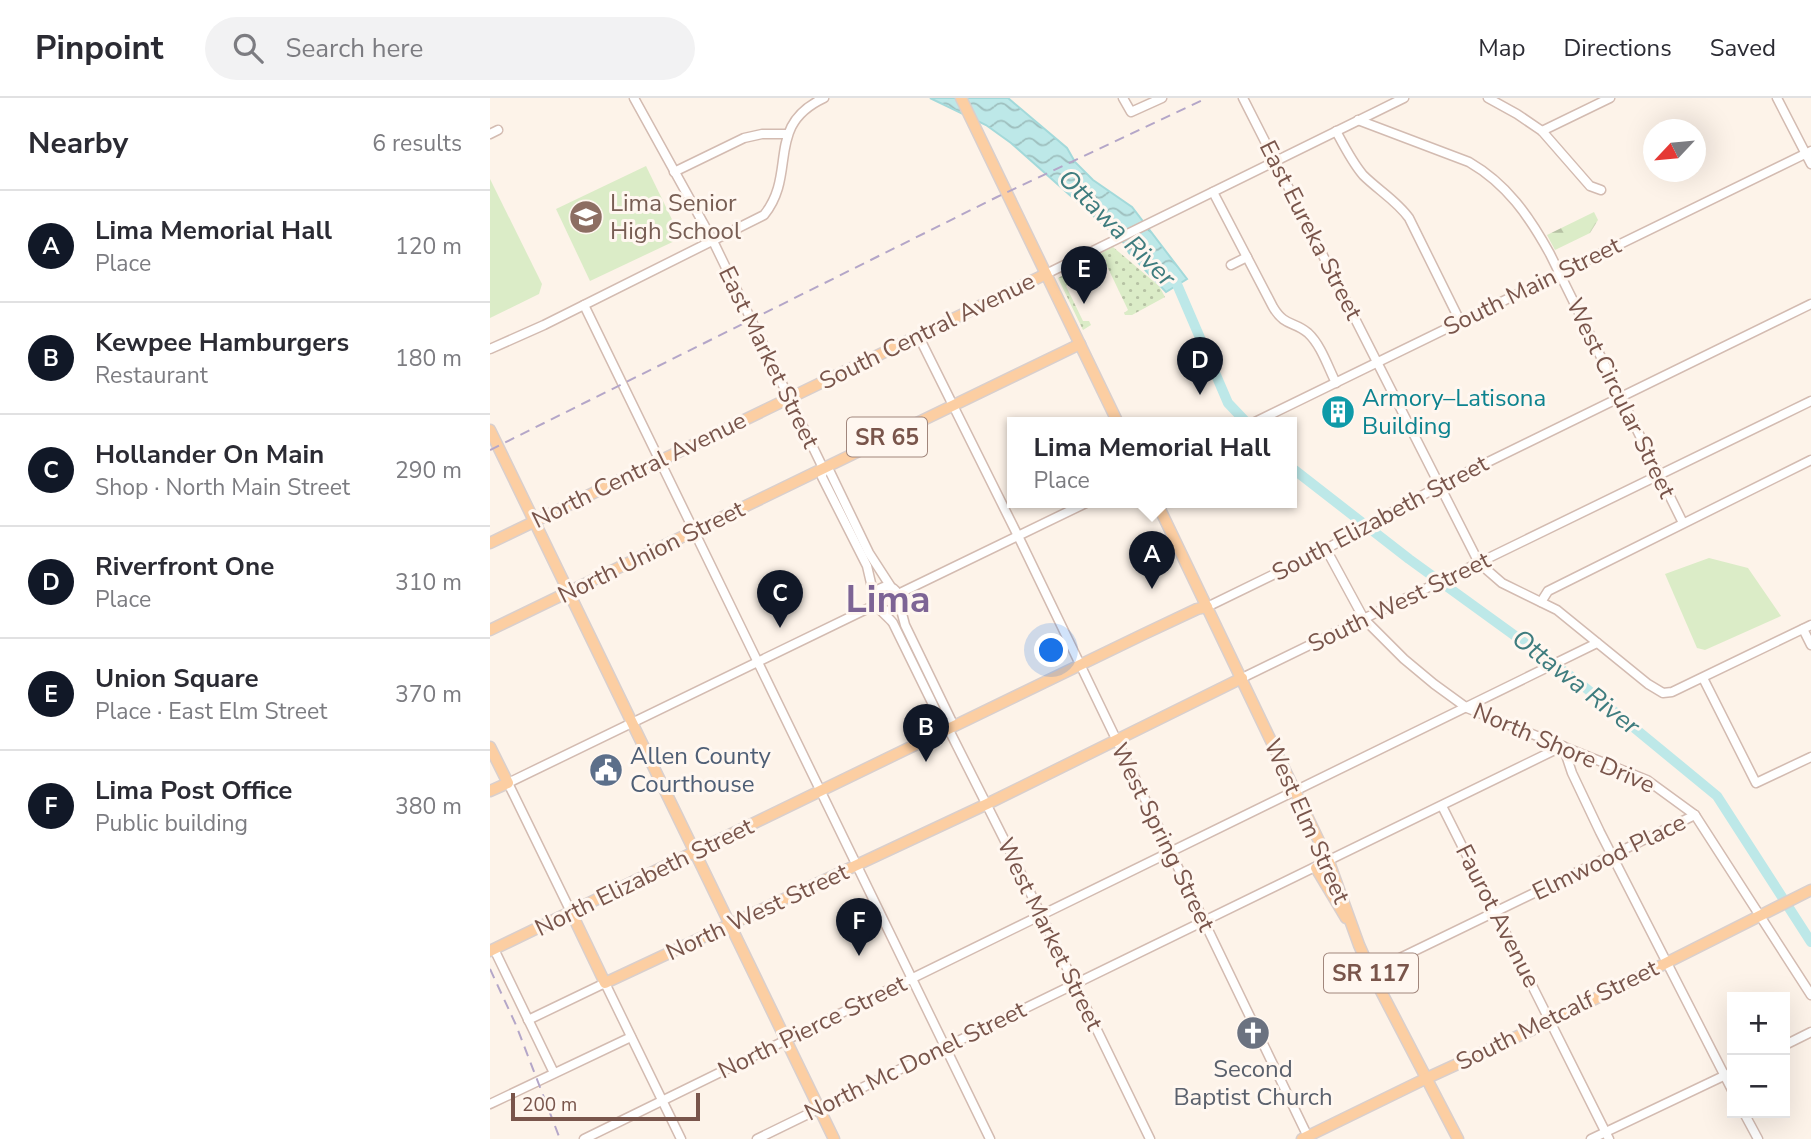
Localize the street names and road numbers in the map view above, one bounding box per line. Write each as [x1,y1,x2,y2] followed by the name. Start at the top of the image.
[1252,135,1370,326] street label: East Eureka Street
[1438,229,1627,343] street label: South Main Street
[711,261,827,454] street label: East Market Street
[814,265,1040,397] street label: South Central Avenue
[1559,293,1684,504] street label: West Circular Street
[526,404,752,536] street label: North Central Avenue
[847,418,927,456] road number: SR 65
[1266,447,1494,589] street label: South Elizabeth Street
[552,493,750,611] street label: North Union Street
[1303,544,1496,660] street label: South West Street
[1468,695,1660,801] street label: North Shore Drive
[1256,734,1358,909] street label: West Elm Street
[1103,737,1223,937] street label: West Spring Street
[1527,806,1691,908] street label: Elmwood Place
[529,810,759,944] street label: North Elizabeth Street
[990,833,1111,1036] street label: West Market Street
[1448,839,1548,993] street label: Faurot Avenue
[661,855,854,968] street label: North West Street
[1450,952,1664,1078] street label: South Metcalf Street
[1324,954,1418,992] road number: SR 117
[713,967,912,1086] street label: North Pierce Street
[799,993,1032,1129] street label: North Mc Donel Street

